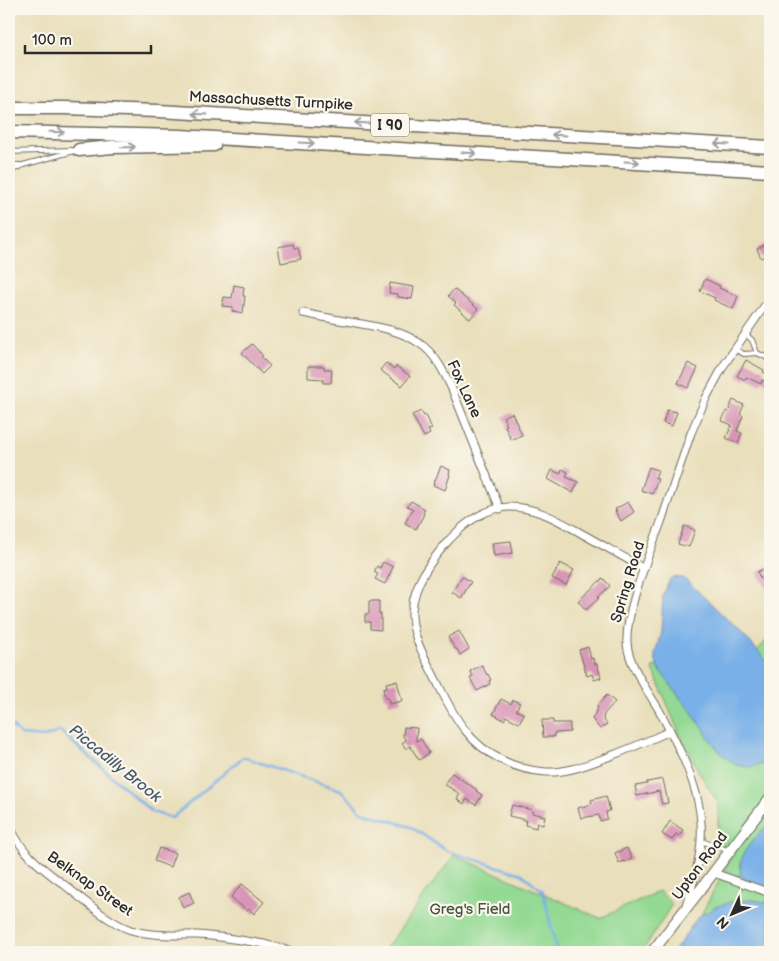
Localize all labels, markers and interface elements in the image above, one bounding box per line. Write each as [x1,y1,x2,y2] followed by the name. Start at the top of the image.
[25,22,151,54] scale bar
[32,31,72,50] text: 100 m
[189,87,354,115] street label: Massachusetts Turnpike
[192,109,208,118] one-way arrow
[371,114,409,136] road number: I 90
[354,119,370,128] one-way arrow
[49,127,65,137] one-way arrow
[552,130,568,139] one-way arrow
[299,139,315,148] one-way arrow
[714,140,730,149] one-way arrow
[120,142,136,152] one-way arrow
[461,148,477,157] one-way arrow
[623,158,639,167] one-way arrow
[442,357,486,421] street label: Fox Lane
[607,539,649,625] street label: Spring Road
[65,721,166,808] water label: Piccadilly Brook
[668,828,732,904] street label: Upton Road
[43,847,137,921] street label: Belknap Street
[706,888,756,938] north arrow
[430,900,510,919] park label: Greg's Field
[713,913,733,932] text: N

